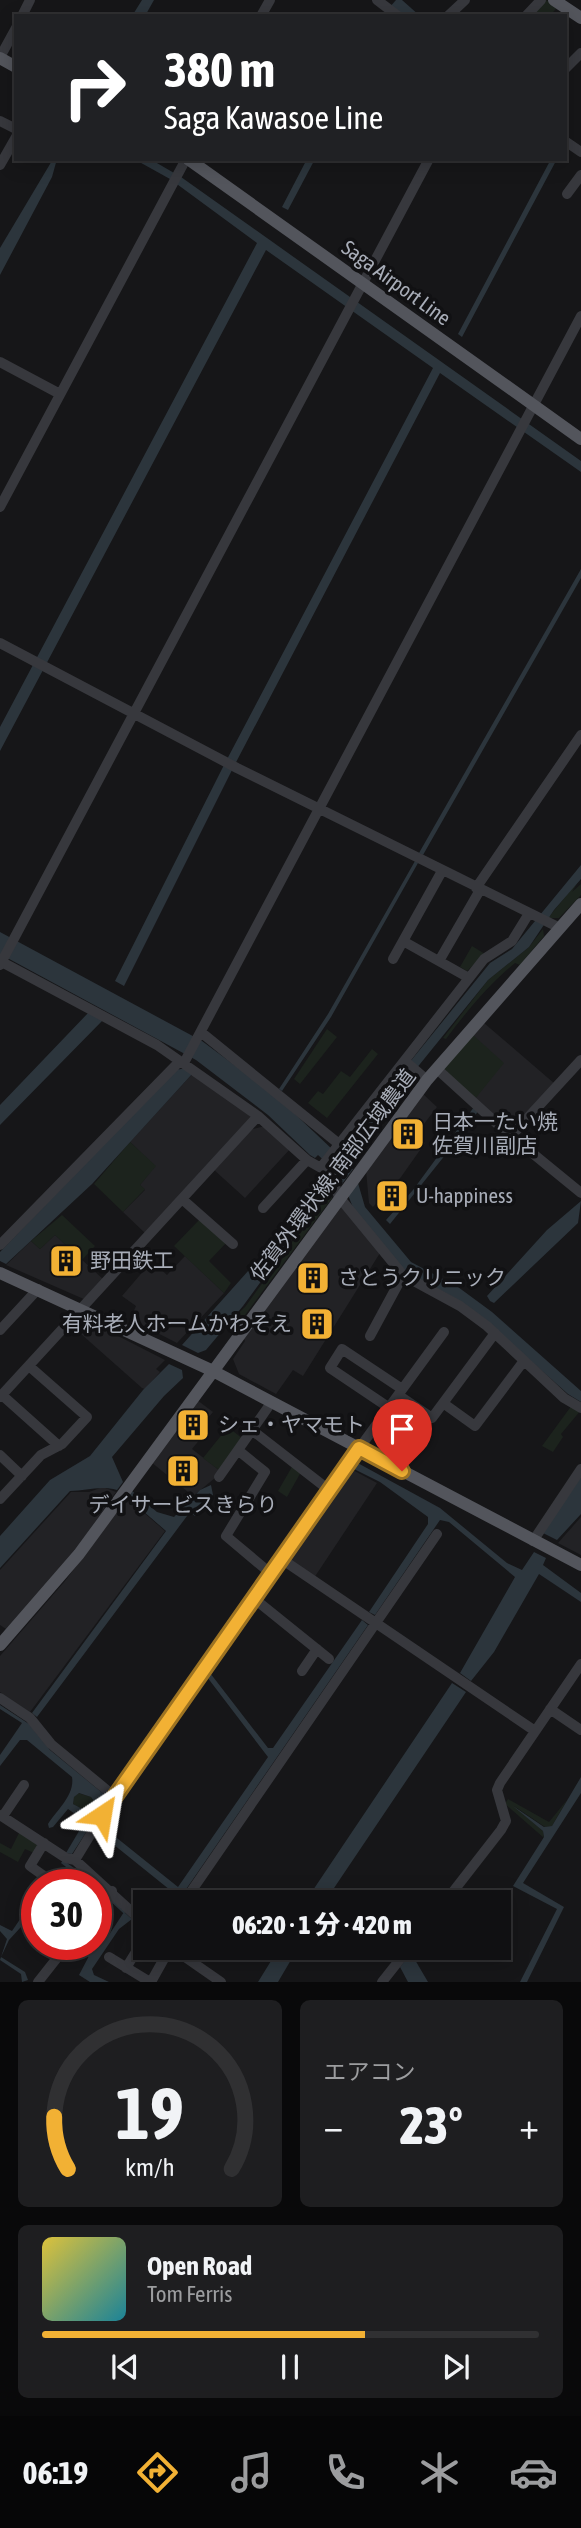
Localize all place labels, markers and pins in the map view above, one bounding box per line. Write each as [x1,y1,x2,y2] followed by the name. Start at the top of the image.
[432,1109,558,1157] place label: 日本一たい焼 佐賀川副店
[389,1115,427,1153] building icon: 日本一たい焼 佐賀川副店
[373,1177,411,1215] building icon: U-happiness
[416,1183,513,1207] place label: U-happiness
[47,1242,85,1280] building icon: 野田鉄工
[90,1248,174,1272] place label: 野田鉄工
[294,1259,332,1297] building icon: さとうクリニック
[338,1265,506,1289] place label: さとうクリニック
[298,1305,336,1343] building icon: 有料老人ホームかわそえ
[62,1311,292,1335] place label: 有料老人ホームかわそえ
[372,1399,432,1471] pin
[174,1406,212,1444] building icon: シェ・ヤマモト
[218,1412,365,1436] place label: シェ・ヤマモト
[164,1452,202,1490] building icon: デイサービスきらり
[89,1492,278,1516] place label: デイサービスきらり

